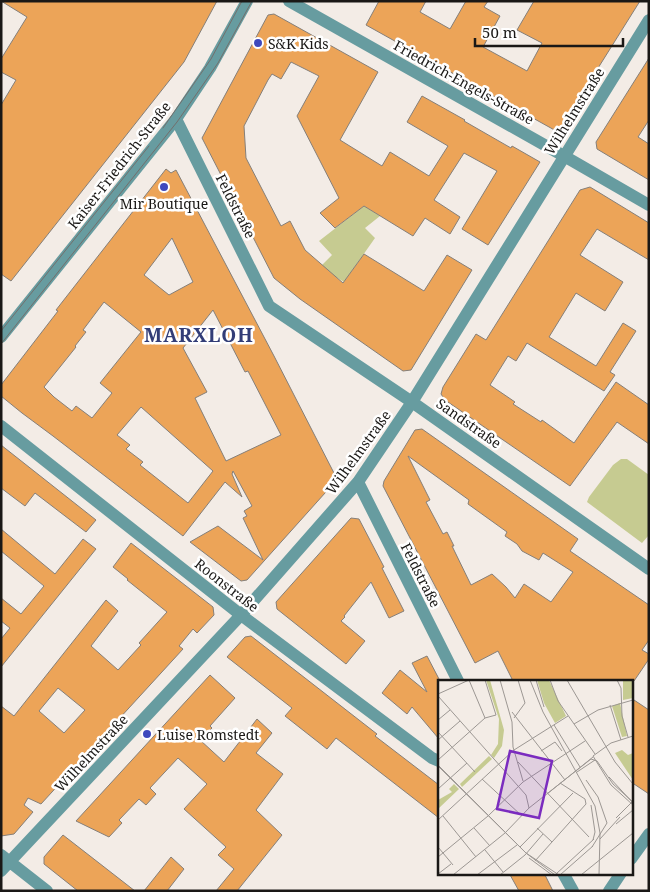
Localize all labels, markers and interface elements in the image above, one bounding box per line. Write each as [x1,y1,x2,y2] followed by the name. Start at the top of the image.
[475,15,622,47] scale bar
[482,22,517,42] text: 50 m
[268,34,329,53] place label: S&K Kids
[390,35,538,129] street label: Friedrich-Engels-Straße
[252,37,264,49] marker: S&K Kids
[540,64,608,158] street label: Wilhelmstraße
[63,97,175,233] street label: Kaiser-Friedrich-Straße
[212,170,260,242] street label: Feldstraße
[158,181,170,193] marker: Mir Boutique
[120,194,208,213] place label: Mir Boutique
[144,322,254,348] district label: MARXLOH
[433,394,505,452] street label: Sandstraße
[321,406,395,498] street label: Wilhelmstraße
[397,539,445,611] street label: Feldstraße
[191,554,263,616] street label: Roonstraße
[438,680,632,874] inset map
[50,710,132,796] street label: Wilhelmstraße
[157,725,259,744] place label: Luise Romstedt
[141,728,153,740] marker: Luise Romstedt

